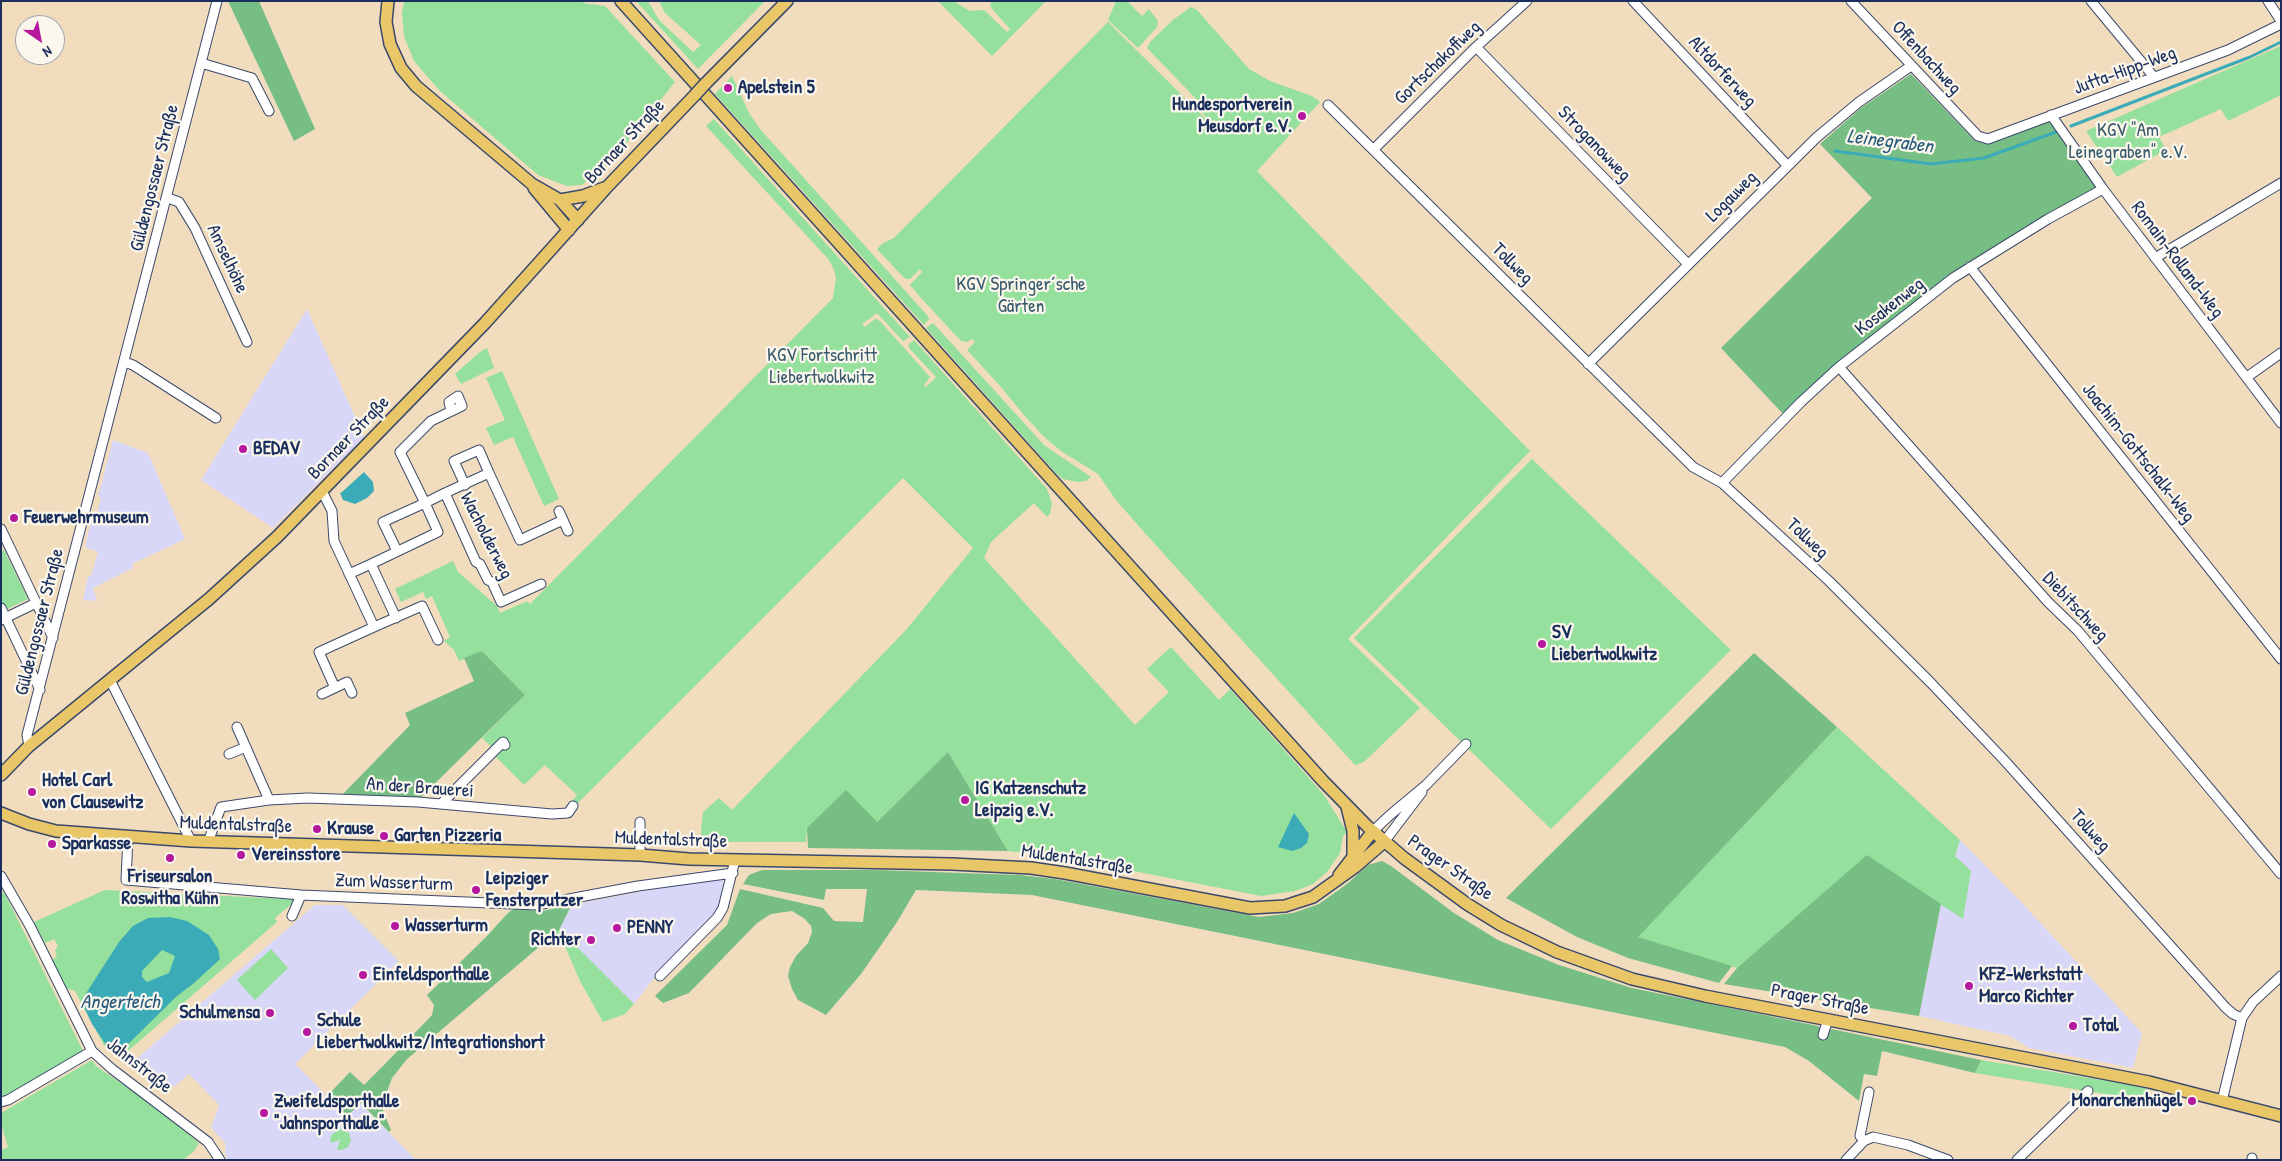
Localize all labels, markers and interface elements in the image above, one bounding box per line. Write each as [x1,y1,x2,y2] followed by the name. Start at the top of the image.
[15,15,65,65] north arrow
[1390,16,1486,110] street label: Gortschakoffweg
[1886,17,1966,99] street label: Offenbachweg
[1683,31,1761,113] street label: Altdorferweg
[40,42,56,62] text: N
[2071,42,2179,100] street label: Jutta-Hipp-Weg
[738,77,815,99] place label: Apelstein 5
[722,82,734,94] marker: Apelstein 5
[1172,94,1292,138] place label: Hundesportverein Meusdorf e.V.
[580,95,670,189] street label: Bornaer Straße
[126,102,184,254] street label: Güldengossaer Straße
[1552,102,1636,186] street label: Stroganowweg
[1296,110,1308,122] marker: Hundesportverein Meusdorf e.V.
[2069,120,2187,164] park label: KGV "Am Leinegraben" e.V.
[1846,125,1934,159] water label: Leinegraben
[1702,167,1762,227] street label: Logauweg
[2126,197,2228,323] street label: Romain-Rolland-Weg
[201,221,253,297] street label: Amselhöhe
[1486,238,1538,290] street label: Tollweg
[1851,273,1929,341] street label: Kosakenweg
[956,274,1086,318] park label: KGV Springer´sche Gärten
[767,345,877,389] park label: KGV Fortschritt Liebertwolkwitz
[2076,379,2200,527] street label: Joachim-Gottschalk-Weg
[303,391,395,485] street label: Bornaer Straße
[253,438,300,460] place label: BEDAV
[237,443,249,455] marker: BEDAV
[454,489,518,583] street label: Wacholderweg
[24,507,149,529] place label: Feuerwehrmuseum
[8,512,20,524] marker: Feuerwehrmuseum
[1781,514,1833,564] street label: Tollweg
[11,546,69,698] street label: Güldengossaer Straße
[2037,567,2113,647] street label: Diebitschweg
[1552,622,1657,666] place label: SV Liebertwolkwitz
[1536,638,1548,650] marker: SV Liebertwolkwitz
[42,770,143,814] place label: Hotel Carl von Clausewitz
[366,773,474,803] street label: An der Brauerei
[975,778,1086,822] place label: IG Katzenschutz Leipzig e.V.
[26,786,38,798] marker: Hotel Carl von Clausewitz
[959,794,971,806] marker: IG Katzenschutz Leipzig e.V.
[2065,805,2115,857] street label: Tollweg
[179,812,293,838] street label: Muldentalstraße
[327,818,374,840] place label: Krause
[311,823,323,835] marker: Krause
[394,825,501,847] place label: Garten Pizzeria
[614,827,728,853] street label: Muldentalstraße
[378,830,390,842] marker: Garten Pizzeria
[1403,830,1497,906] street label: Prager Straße
[62,833,131,855] place label: Sparkasse
[46,838,58,850] marker: Sparkasse
[1020,840,1134,880] street label: Muldentalstraße
[251,844,341,866] place label: Vereinsstore
[235,849,247,861] marker: Vereinsstore
[164,852,176,864] marker: Friseursalon Roswitha Kühn
[121,866,219,910] place label: Friseursalon Roswitha Kühn
[486,868,583,912] place label: Leipziger Fensterputzer
[335,870,453,896] street label: Zum Wasserturm
[470,884,482,896] marker: Leipziger Fensterputzer
[405,915,488,937] place label: Wasserturm
[627,917,673,939] place label: PENNY
[389,920,401,932] marker: Wasserturm
[611,922,623,934] marker: PENNY
[531,929,581,951] place label: Richter
[585,934,597,946] marker: Richter
[373,964,489,986] place label: Einfeldsporthalle
[1979,964,2082,1008] place label: KFZ-Werkstatt Marco Richter
[357,969,369,981] marker: Einfeldsporthalle
[1769,979,1871,1021] street label: Prager Straße
[1963,980,1975,992] marker: KFZ-Werkstatt Marco Richter
[81,991,159,1015] water label: Angerteich
[179,1002,260,1024] place label: Schulmensa
[264,1007,276,1019] marker: Schulmensa
[317,1010,544,1054] place label: Schule Liebertwolkwitz/Integrationshort
[2083,1015,2119,1037] place label: Total
[2067,1020,2079,1032] marker: Total
[301,1026,313,1038] marker: Schule Liebertwolkwitz/Integrationshort
[102,1033,176,1099] street label: Jahnstraße
[2072,1090,2182,1112] place label: Monarchenhügel
[274,1091,399,1135] place label: Zweifeldsporthalle "Jahnsporthalle"
[2186,1095,2198,1107] marker: Monarchenhügel
[258,1107,270,1119] marker: Zweifeldsporthalle "Jahnsporthalle"

